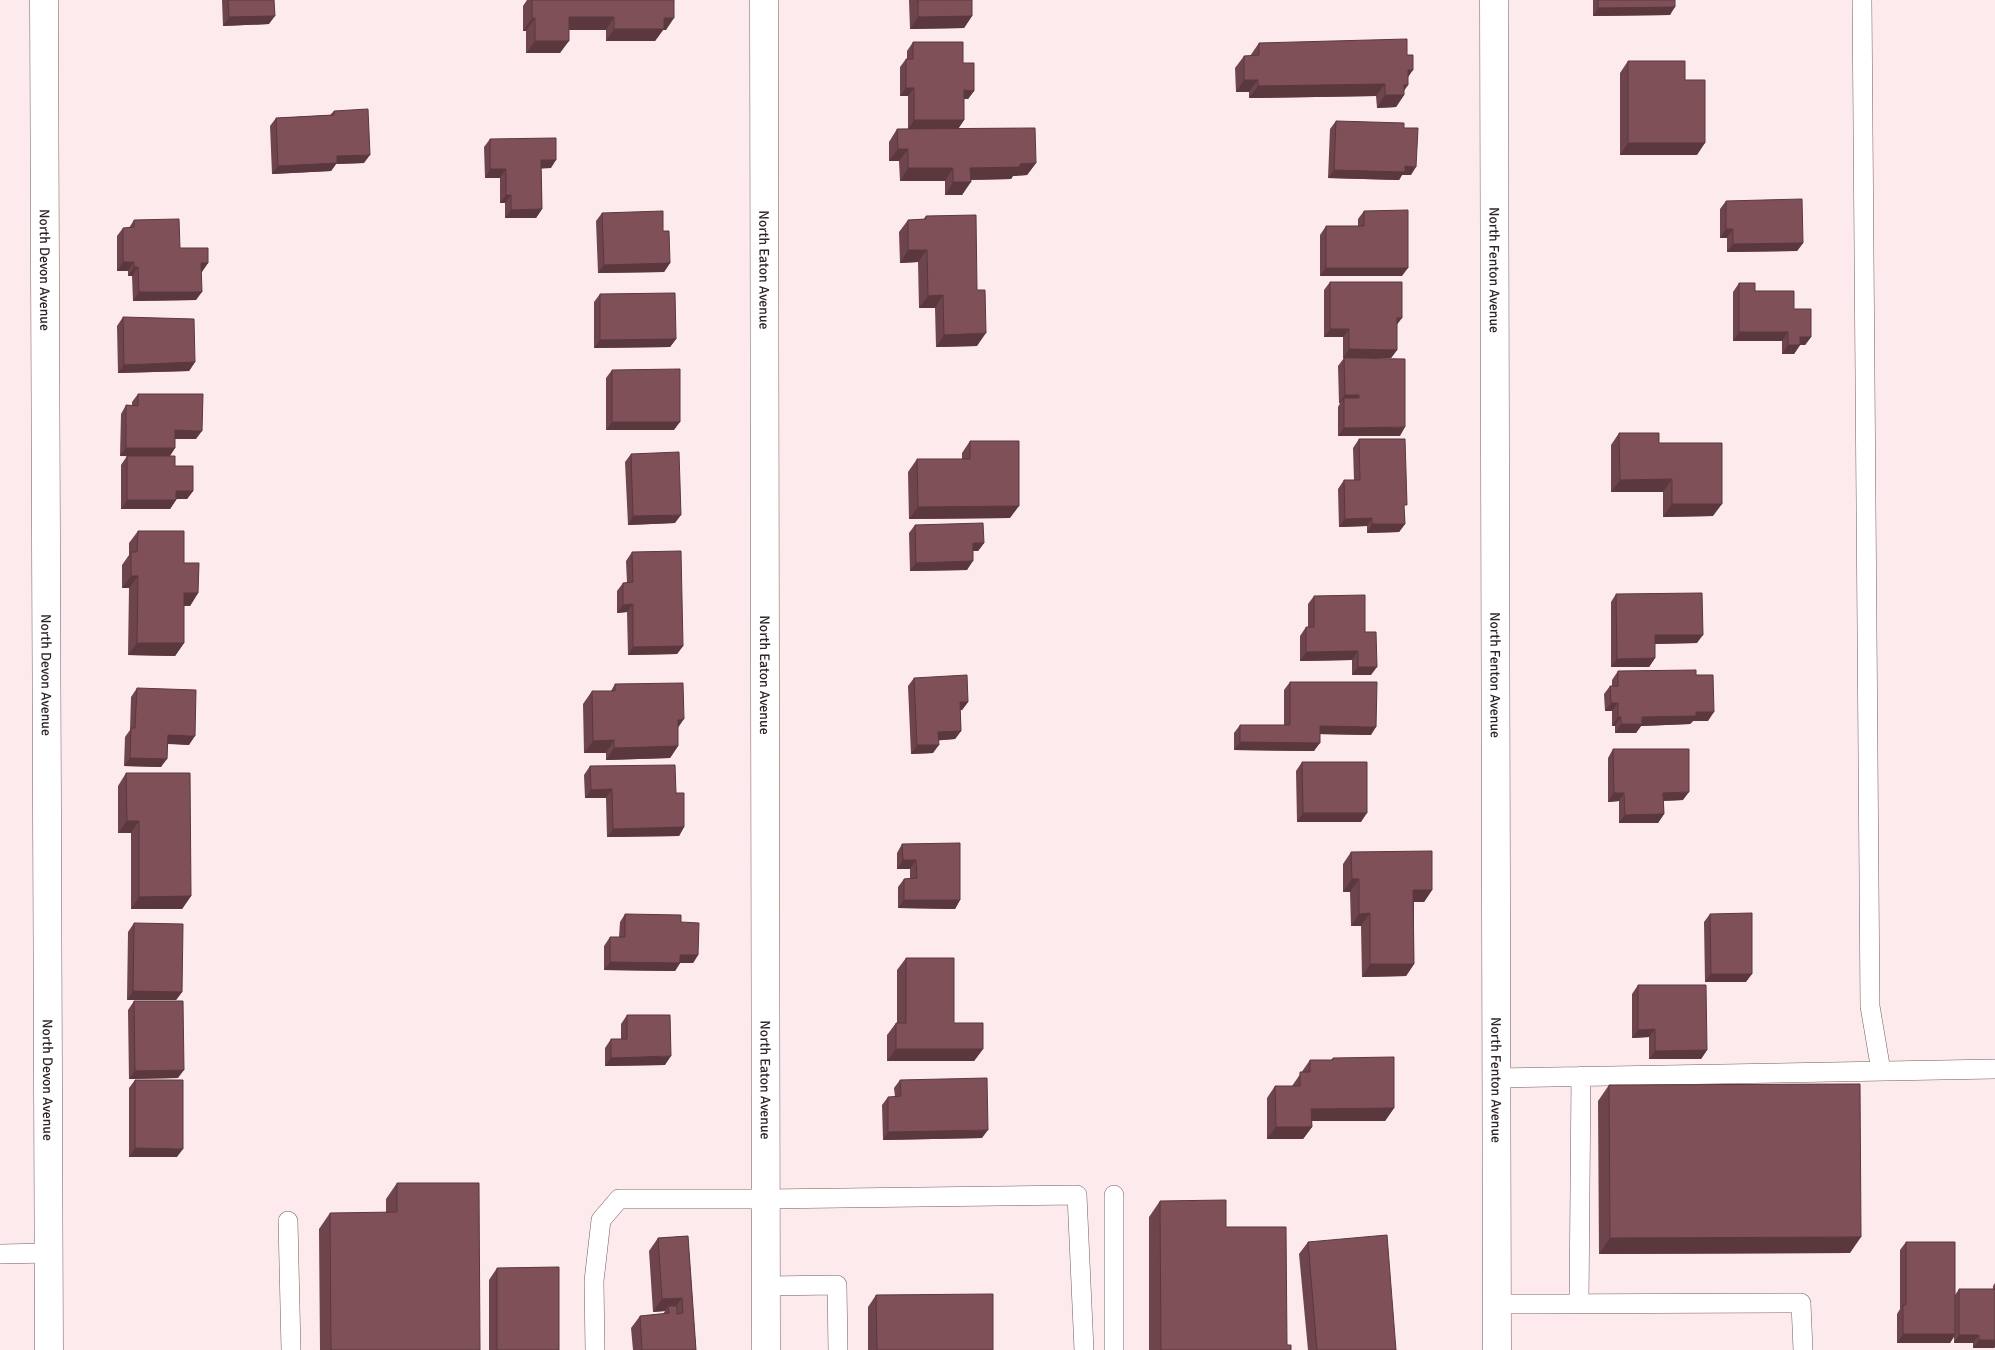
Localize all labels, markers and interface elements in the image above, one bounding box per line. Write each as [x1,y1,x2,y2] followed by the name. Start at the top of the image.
[1486,207,1503,333] street label: North Fenton Avenue
[36,209,54,331] street label: North Devon Avenue
[756,210,773,330] street label: North Eaton Avenue
[1487,612,1504,738] street label: North Fenton Avenue
[38,614,55,736] street label: North Devon Avenue
[756,615,774,735] street label: North Eaton Avenue
[1488,1017,1505,1143] street label: North Fenton Avenue
[39,1019,57,1141] street label: North Devon Avenue
[757,1020,774,1140] street label: North Eaton Avenue

